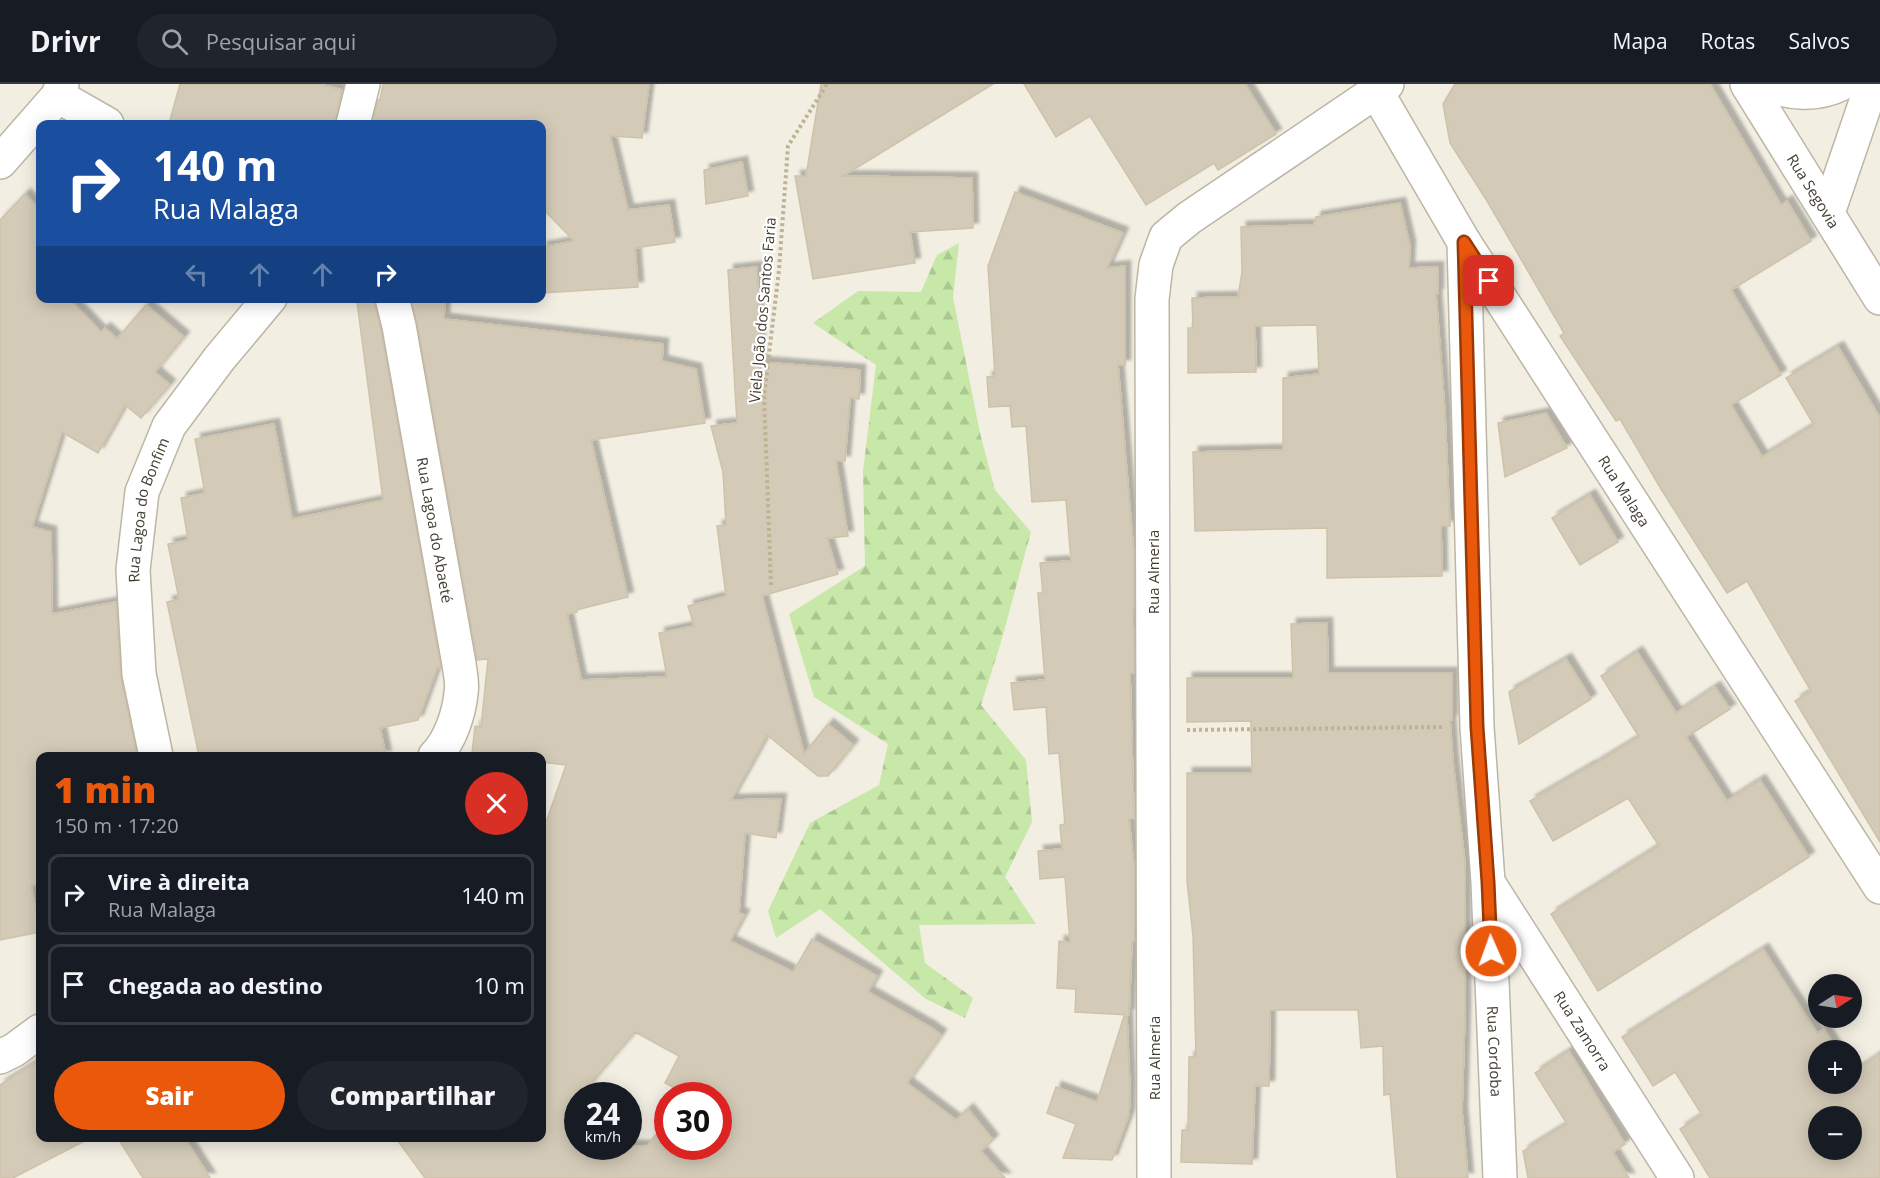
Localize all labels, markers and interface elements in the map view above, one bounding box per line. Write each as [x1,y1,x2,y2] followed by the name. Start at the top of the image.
[137,14,557,68] search box
[30,22,101,60] text: Drivr
[158,25,191,58] icon: search
[206,26,356,56] text: Pesquisar aqui
[1613,27,1668,55] text: Mapa
[1701,27,1755,55] text: Rotas
[1788,27,1850,55] text: Salvos
[153,136,277,193] text: 140 m
[54,144,132,222] icon: right
[1783,150,1844,232] street label: Rua Segovia
[153,190,299,227] text: Rua Malaga
[744,216,780,404] street label: Viela João dos Santos Faria
[1463,255,1514,306] pin
[180,258,213,291] icon: left
[243,258,276,291] icon: ahead
[306,258,339,291] icon: ahead
[369,258,402,291] icon: right
[1472,264,1505,297] icon: arrive
[123,434,173,583] street label: Rua Lagoa do Bonfim
[1594,451,1655,530] street label: Rua Malaga
[412,455,458,604] street label: Rua Lagoa do Abaeté
[1143,530,1163,614] street label: Rua Almeria
[54,765,156,814] text: 1 min
[465,772,528,835] button: close
[54,812,179,839] text: 150 m · 17:20
[108,866,250,896] text: Vire à direita
[57,878,90,911] icon: right
[461,880,525,910] text: 140 m
[108,896,216,923] text: Rua Malaga
[1459,919,1523,983] position arrow
[57,968,90,1001] icon: arrive
[108,970,323,1000] text: Chegada ao destino
[474,970,525,1000] text: 10 m
[1808,974,1862,1028] north arrow
[1808,974,1862,1160] map controls
[1550,987,1616,1074] street label: Rua Zamorra
[1483,1005,1507,1097] street label: Rua Cordoba
[1144,1016,1164,1100] street label: Rua Almeria
[1808,1040,1862,1094] button: +
[54,1061,285,1130] button: Sair
[297,1061,528,1130] button: Compartilhar
[654,1082,732,1160] speed limit sign: 30
[586,1093,620,1134] text: 24
[1808,1106,1862,1160] button: −
[585,1126,621,1146] text: km/h

